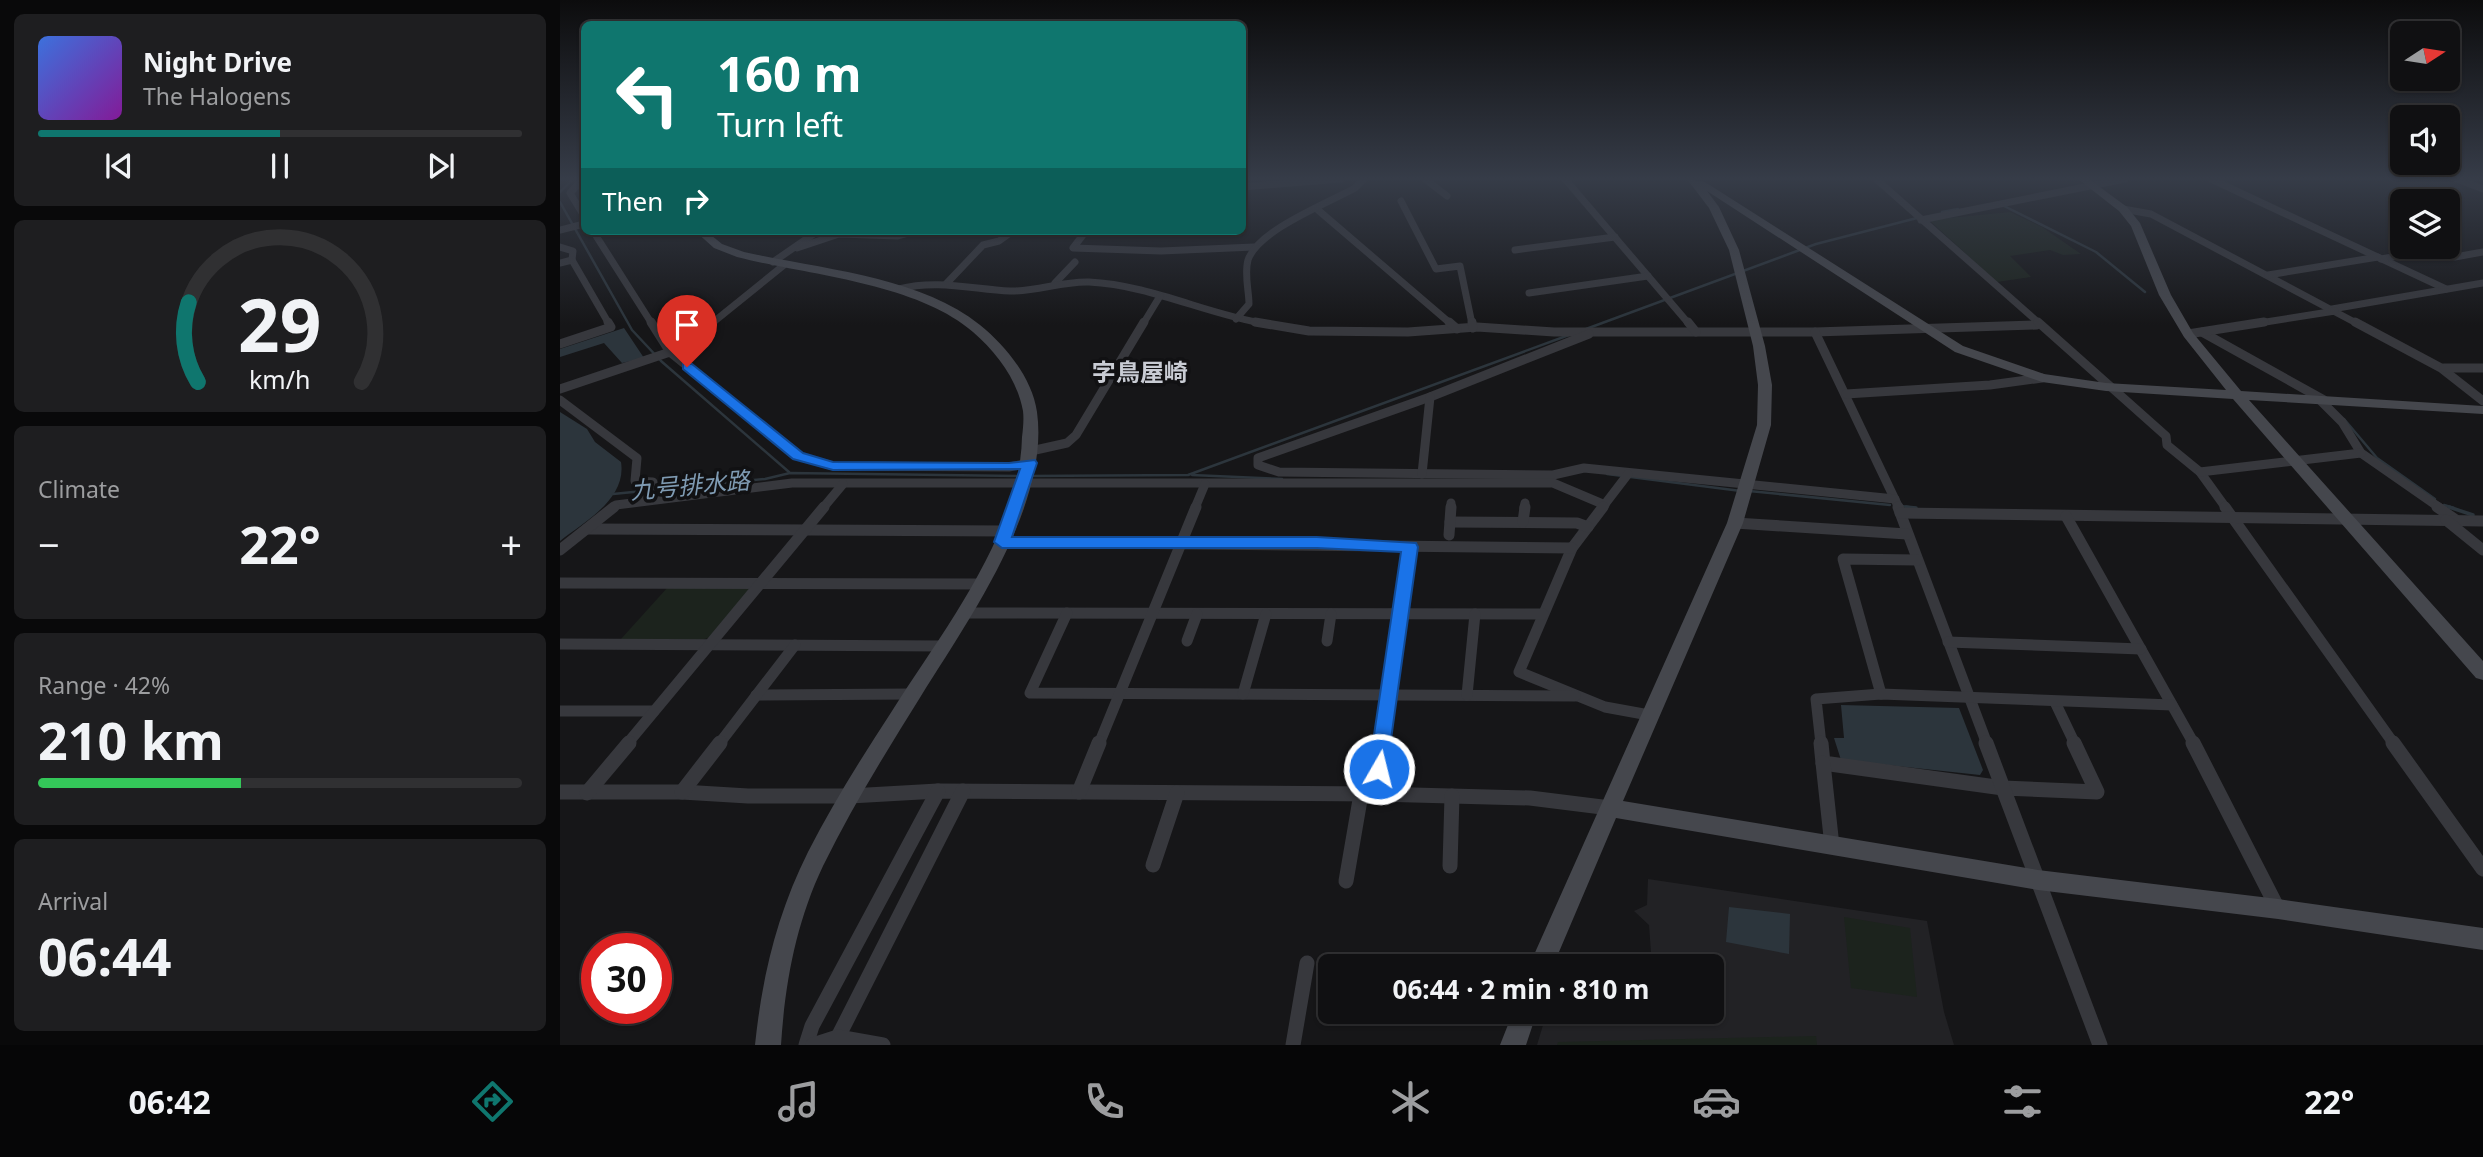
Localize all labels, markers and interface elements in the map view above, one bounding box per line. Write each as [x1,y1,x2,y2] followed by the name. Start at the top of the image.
[2390,21,2460,91] north arrow
[2390,21,2460,259] map controls
[717,40,862,106] text: 160 m
[143,44,292,80] text: Night Drive
[602,49,693,140] icon: left
[143,80,291,112] text: The Halogens
[717,103,843,146] text: Turn left
[2390,105,2460,175] button: sound
[100,147,138,185] icon: previous
[261,147,299,185] icon: pause
[422,147,460,185] icon: next
[677,182,715,220] icon: right
[602,183,663,219] text: Then
[2390,189,2460,259] button: layers
[238,275,322,374] text: 29
[657,295,717,367] pin
[668,306,706,344] icon: arrive
[1092,355,1188,388] district label: 字鳥屋崎
[249,362,311,396] text: km/h
[629,463,753,506] water label: 九号排水路
[38,473,120,505] text: Climate
[239,508,321,579] text: 22°
[38,518,60,570] text: −
[500,518,522,570] text: +
[38,669,170,701] text: Range · 42%
[38,704,224,775] text: 210 km
[1342,732,1416,806] position arrow
[38,885,108,917] text: Arrival
[38,920,172,991] text: 06:44
[581,933,672,1024] speed limit sign: 30
[1393,971,1649,1007] text: 06:44 · 2 min · 810 m
[468,1077,517,1126] icon: directions
[774,1077,823,1126] icon: music
[1080,1077,1129,1126] icon: phone
[1386,1077,1435,1126] icon: climate
[1692,1077,1741,1126] icon: car
[1998,1077,2047,1126] icon: filters
[129,1080,211,1123] text: 06:42
[2304,1080,2354,1123] text: 22°

